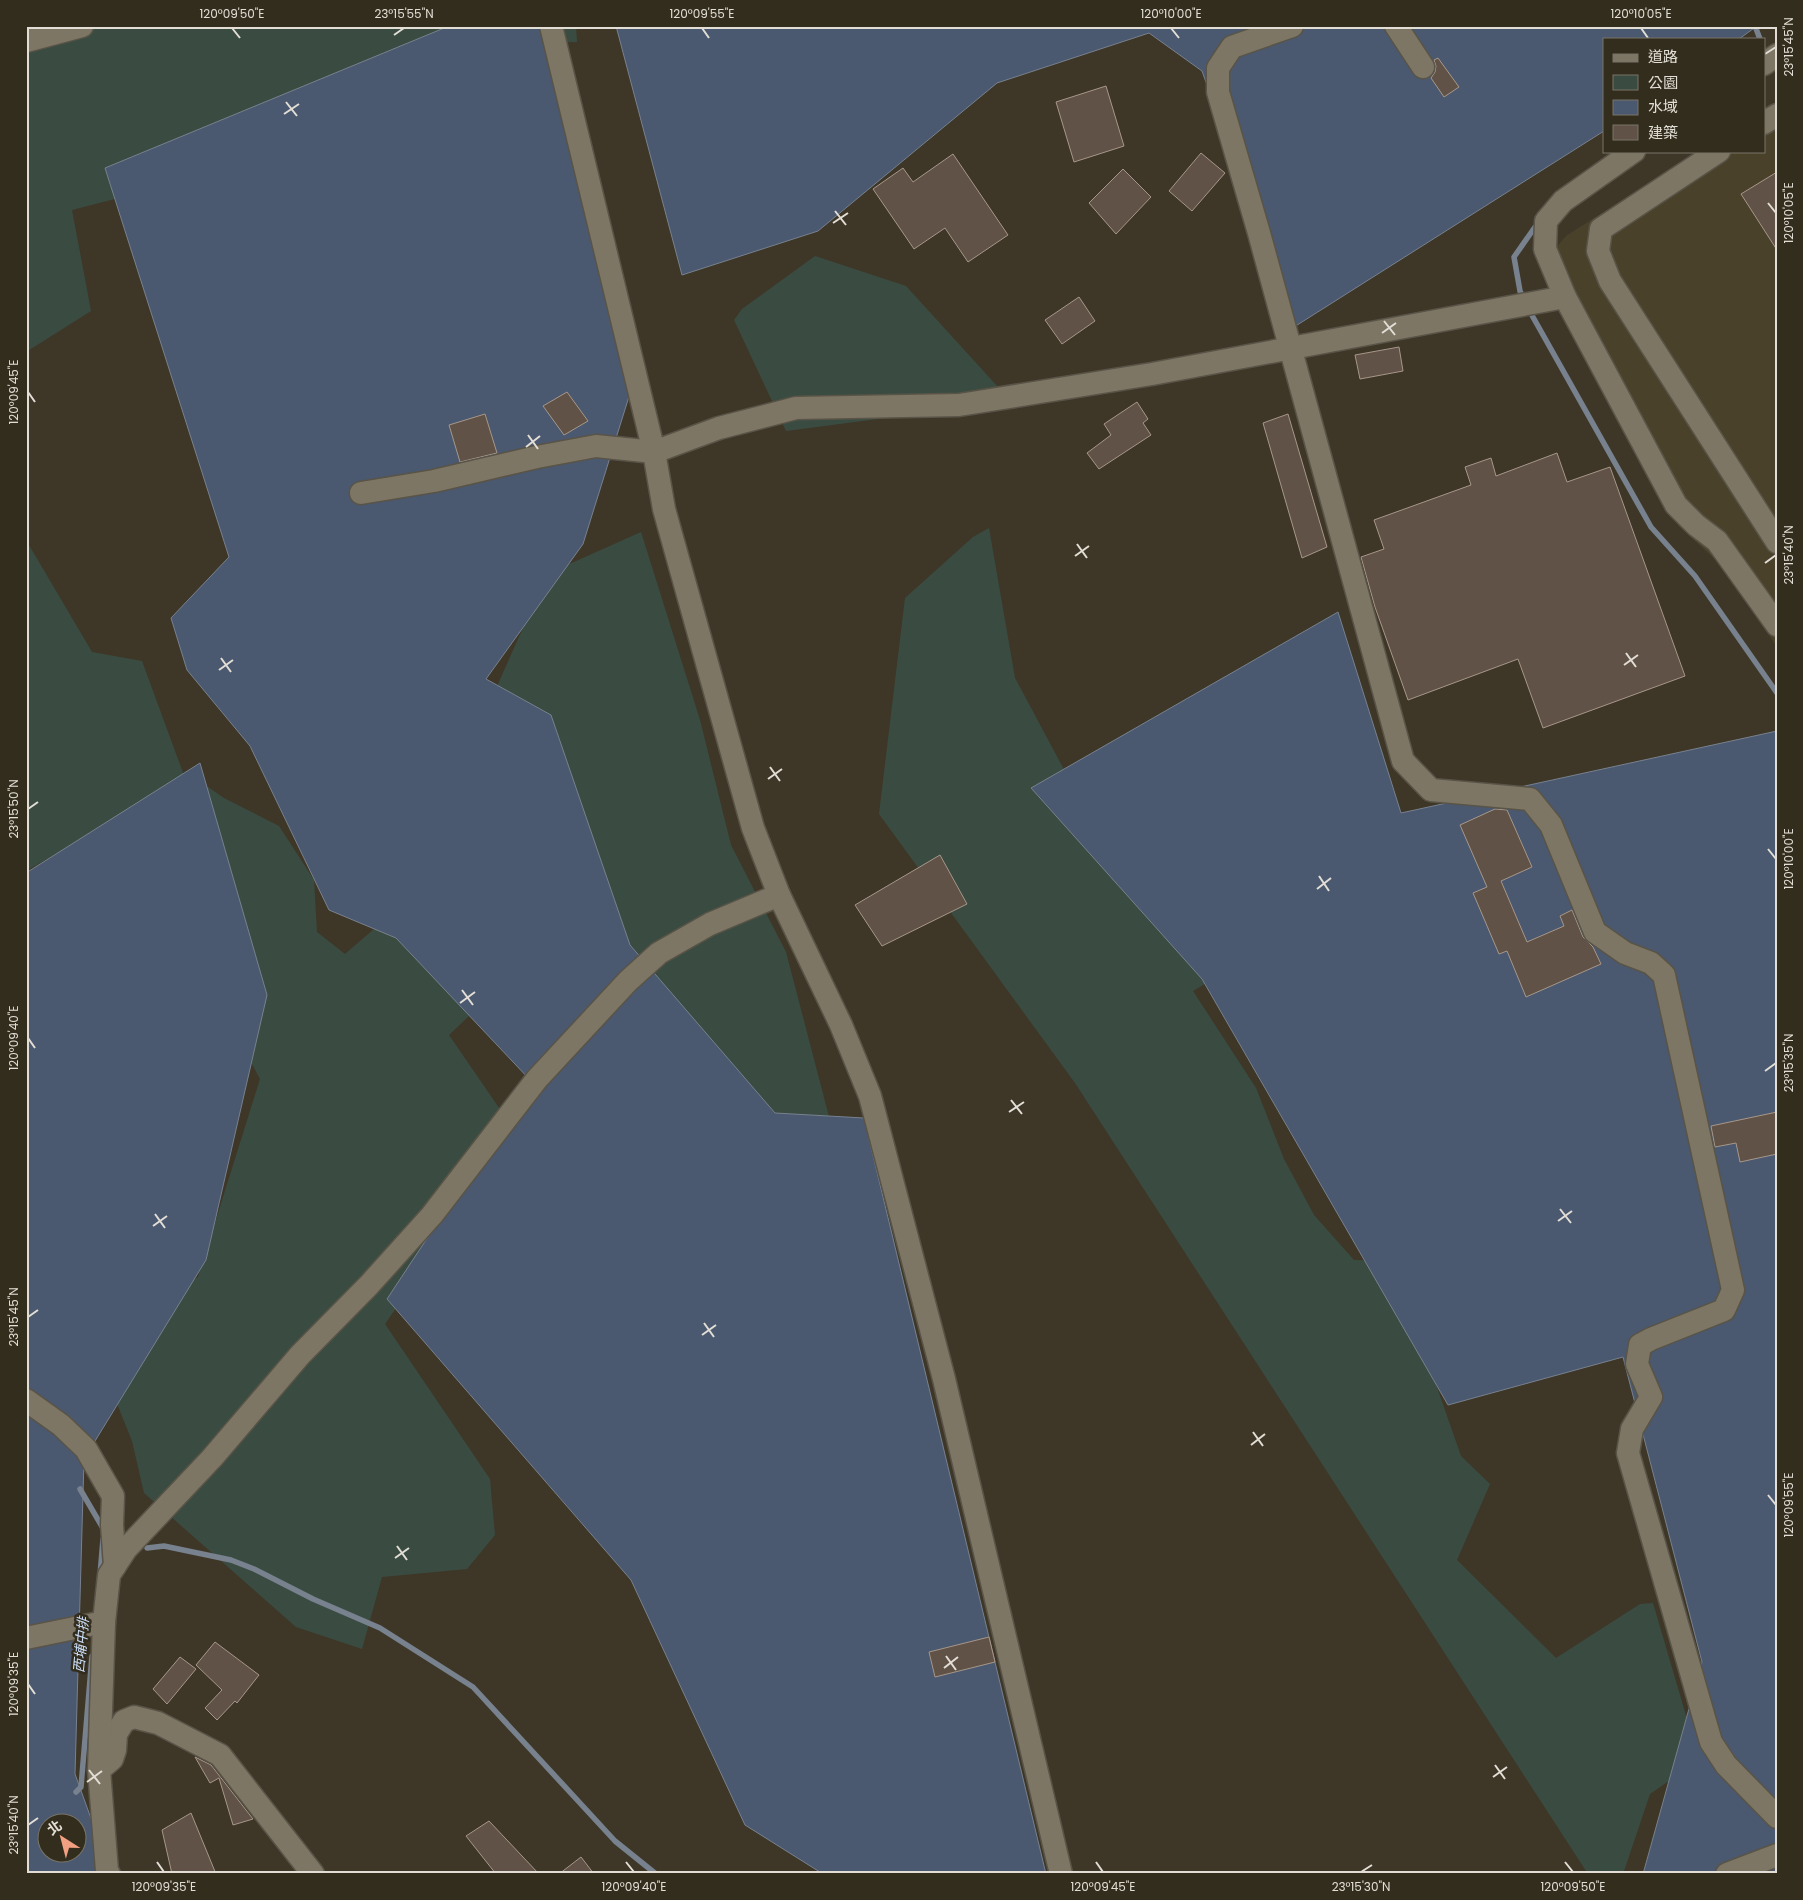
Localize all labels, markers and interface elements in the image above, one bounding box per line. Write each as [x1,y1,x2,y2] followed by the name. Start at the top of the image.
[200,5,264,22] text: 120°09'50"E
[374,5,434,22] text: 23°15'55"N
[670,5,734,22] text: 120°09'55"E
[1140,5,1202,22] text: 120°10'00"E
[1610,5,1672,22] text: 120°10'05"E
[1780,17,1797,77] text: 23°15'45"N
[1603,38,1766,152] legend
[1648,46,1678,67] text: 道路
[1648,72,1678,93] text: 公園
[1648,96,1678,117] text: 水域
[1648,122,1678,143] text: 建築
[1780,182,1797,244] text: 120°10'05"E
[5,360,22,424] text: 120°09'45"E
[1780,525,1797,585] text: 23°15'40"N
[5,779,22,839] text: 23°15'50"N
[1780,828,1797,890] text: 120°10'00"E
[5,1006,22,1070] text: 120°09'40"E
[1780,1034,1797,1092] text: 23°15'35"N
[5,1287,22,1347] text: 23°15'45"N
[1780,1473,1797,1537] text: 120°09'55"E
[69,1614,94,1674] water label: 西埔中排
[5,1652,22,1716] text: 120°09'35"E
[5,1795,22,1855] text: 23°15'40"N
[38,1812,88,1862] north arrow
[43,1815,66,1840] text: 北
[132,1878,196,1895] text: 120°09'35"E
[602,1878,666,1895] text: 120°09'40"E
[1071,1878,1135,1895] text: 120°09'45"E
[1332,1878,1390,1895] text: 23°15'30"N
[1541,1878,1605,1895] text: 120°09'50"E

